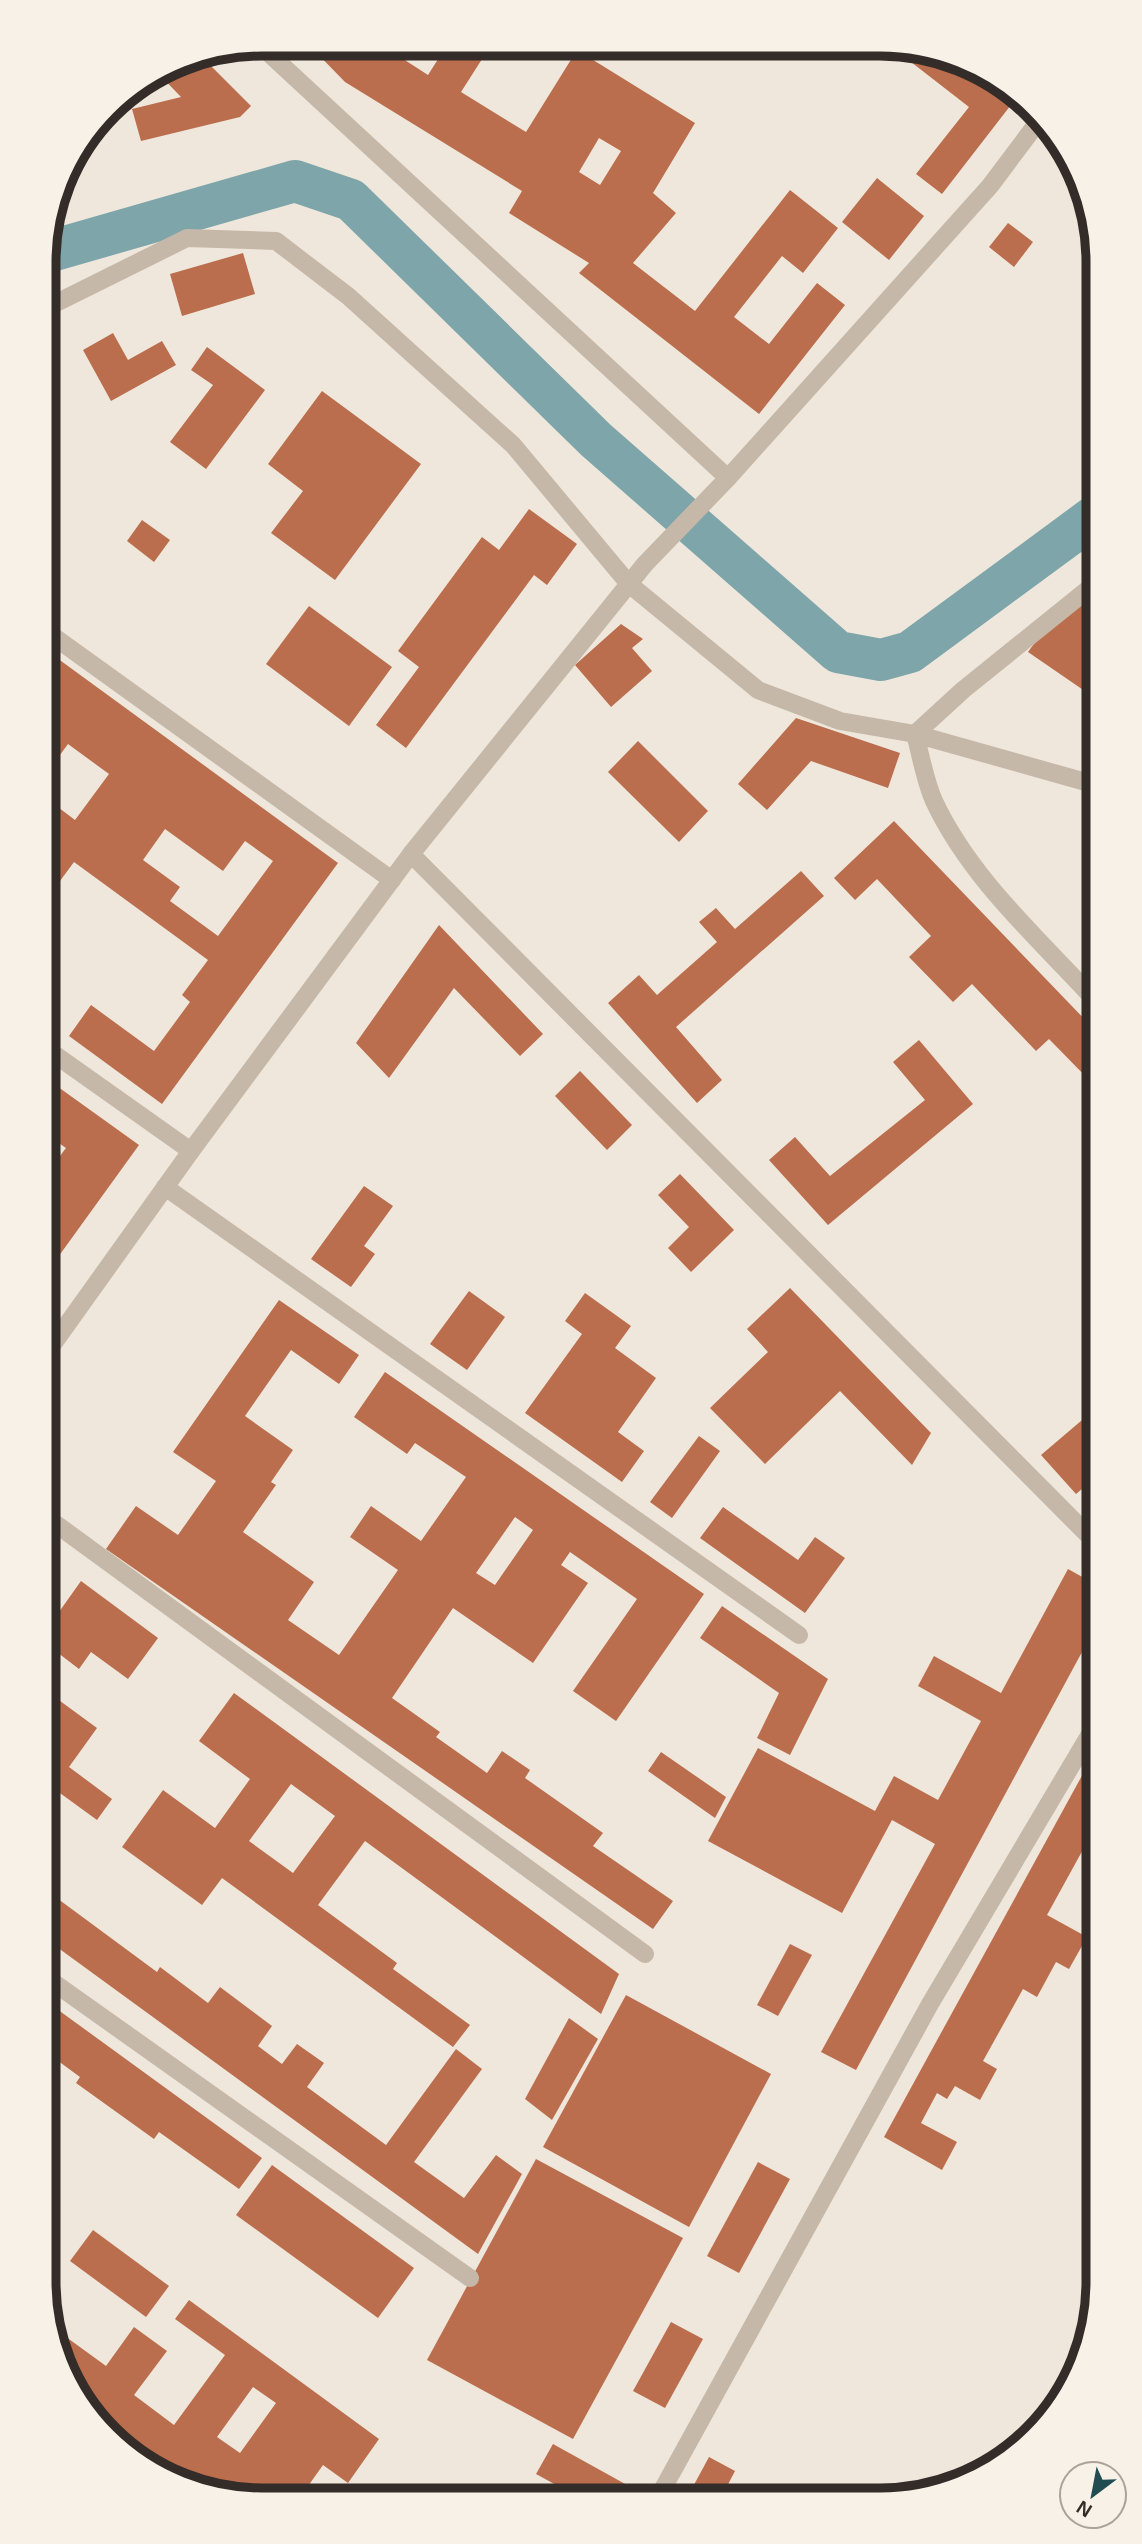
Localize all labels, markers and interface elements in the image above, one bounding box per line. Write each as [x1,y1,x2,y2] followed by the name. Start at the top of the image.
[1058,2460,1128,2530] north arrow
[1073,2496,1096,2522] text: N

